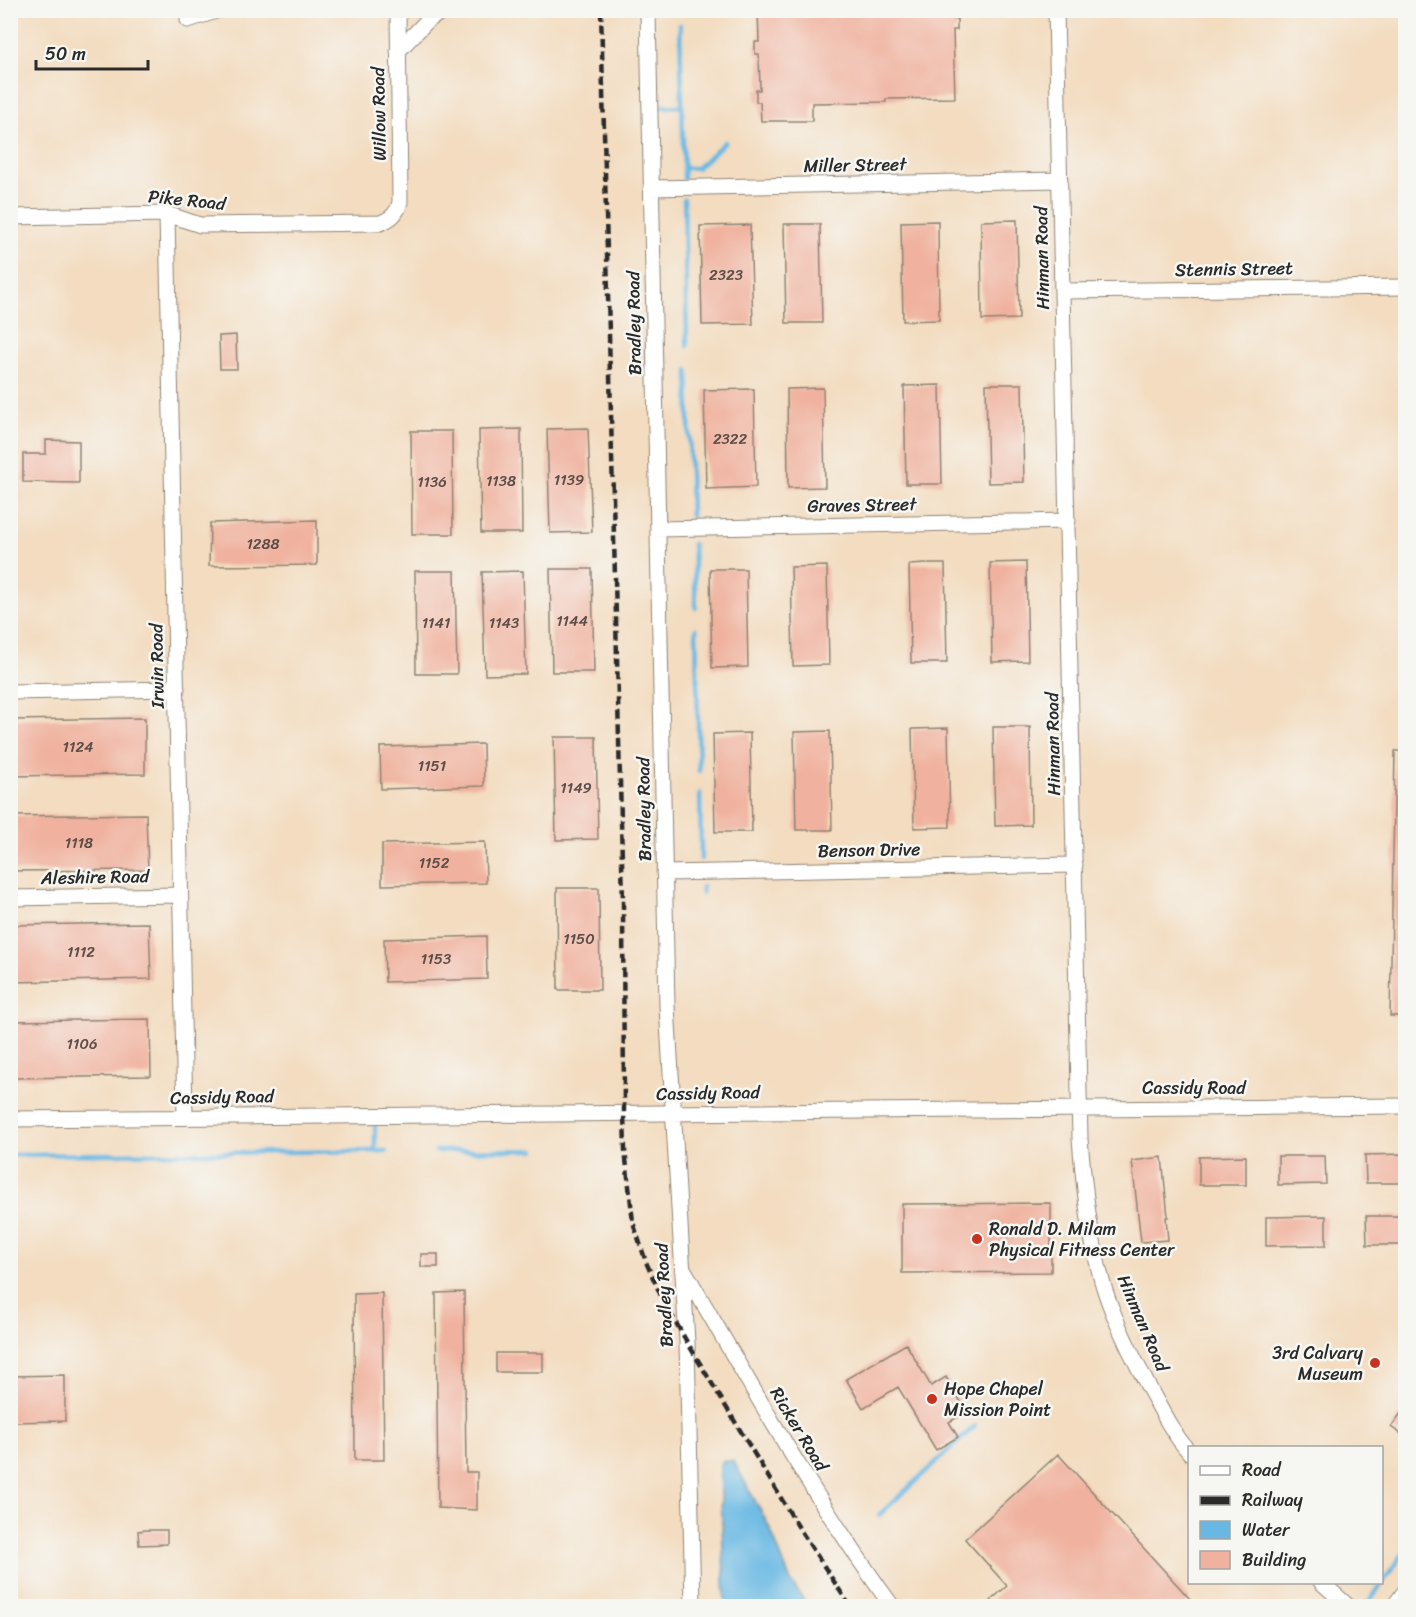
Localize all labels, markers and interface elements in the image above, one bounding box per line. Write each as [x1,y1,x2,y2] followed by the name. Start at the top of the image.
[36,33,148,71] scale bar
[45,38,86,70] text: 50 m
[362,65,396,161] street label: Willow Road
[803,148,907,182] street label: Miller Street
[147,180,229,220] street label: Pike Road
[1025,205,1059,310] street label: Hinman Road
[1175,252,1293,286] street label: Stennis Street
[709,262,743,288] house number: 2323
[617,269,651,375] street label: Bradley Road
[713,426,747,452] house number: 2322
[554,467,584,493] house number: 1139
[486,468,516,494] house number: 1138
[417,469,447,495] house number: 1136
[807,488,918,522] street label: Graves Street
[246,531,280,557] house number: 1288
[556,608,588,634] house number: 1144
[422,610,450,636] house number: 1141
[489,610,519,636] house number: 1143
[140,622,174,710] street label: Irwin Road
[1036,691,1070,796] street label: Hinman Road
[63,734,93,760] house number: 1124
[418,753,446,779] house number: 1151
[627,755,661,861] street label: Bradley Road
[560,775,592,801] house number: 1149
[65,830,93,856] house number: 1118
[817,833,921,867] street label: Benson Drive
[419,850,450,876] house number: 1152
[40,860,151,894] street label: Aleshire Road
[563,926,595,952] house number: 1150
[67,939,95,965] house number: 1112
[421,946,451,972] house number: 1153
[67,1031,97,1057] house number: 1106
[1142,1072,1247,1104] street label: Cassidy Road
[656,1076,762,1110] street label: Cassidy Road
[170,1080,276,1114] street label: Cassidy Road
[989,1213,1176,1266] place label: Ronald D. Milam Physical Fitness Center
[970,1232,984,1246] marker: Ronald D. Milam Physical Fitness Center
[645,1241,683,1348] street label: Bradley Road
[1108,1269,1178,1378] street label: Hinman Road
[1272,1337,1364,1390] place label: 3rd Calvary Museum
[1368,1356,1382,1370] marker: 3rd Calvary Museum
[944,1373,1051,1426] place label: Hope Chapel Mission Point
[761,1380,838,1479] street label: Ricker Road
[925,1392,939,1406] marker: Hope Chapel Mission Point
[1188,1446,1383,1584] legend
[1242,1454,1282,1486] text: Road
[1242,1484,1304,1516] text: Railway
[1242,1514,1291,1546] text: Water
[1242,1544,1306,1576] text: Building

